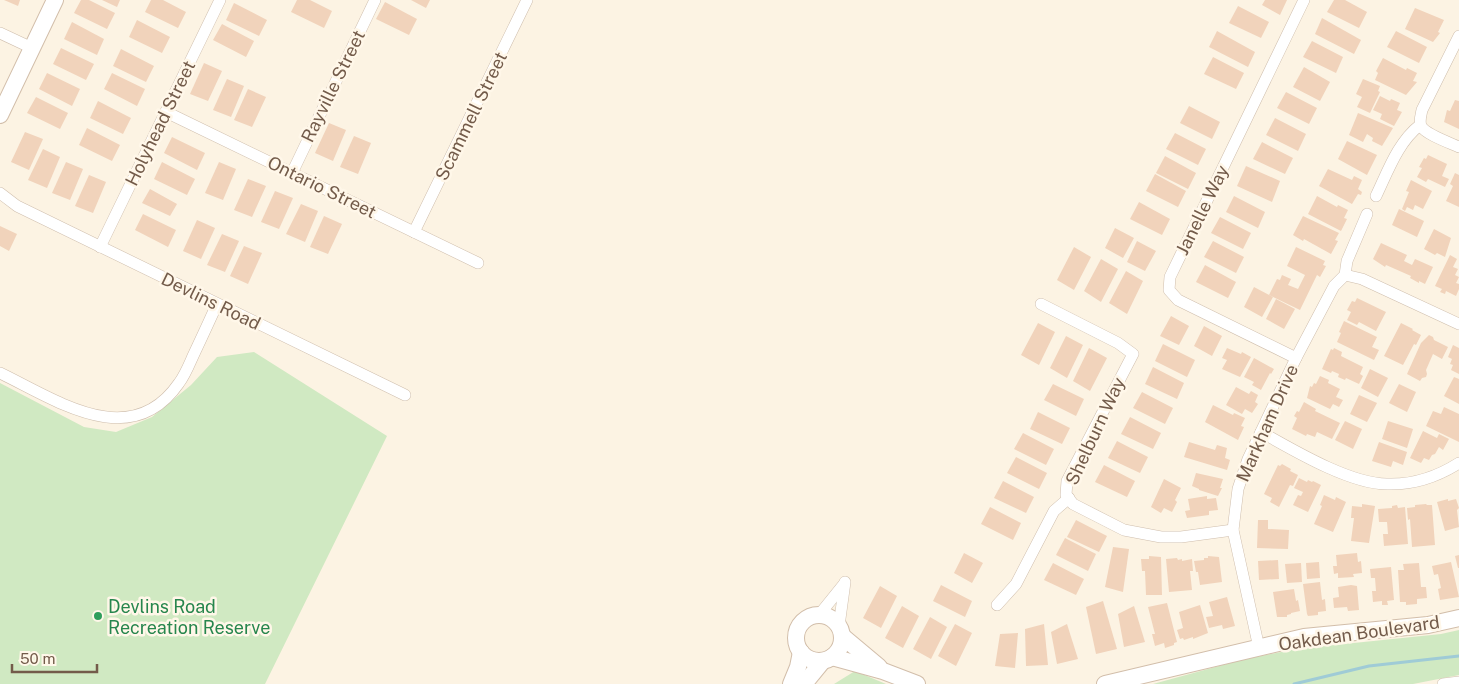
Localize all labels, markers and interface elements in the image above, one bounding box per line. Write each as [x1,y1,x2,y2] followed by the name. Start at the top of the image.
[297,26,369,146] street label: Rayville Street
[431,48,511,184] street label: Scammell Street
[121,57,199,189] street label: Holyhead Street
[264,152,380,222] street label: Ontario Street
[1171,161,1233,258] street label: Janelle Way
[158,268,264,334] street label: Devlins Road
[1232,361,1302,485] street label: Markham Drive
[1061,374,1129,488] street label: Shelburn Way
[108,596,270,638] place label: Devlins Road Recreation Reserve
[92,610,104,622] marker: Devlins Road Recreation Reserve
[1277,611,1441,655] street label: Oakdean Boulevard
[12,642,98,674] scale bar
[20,650,55,667] text: 50 m

